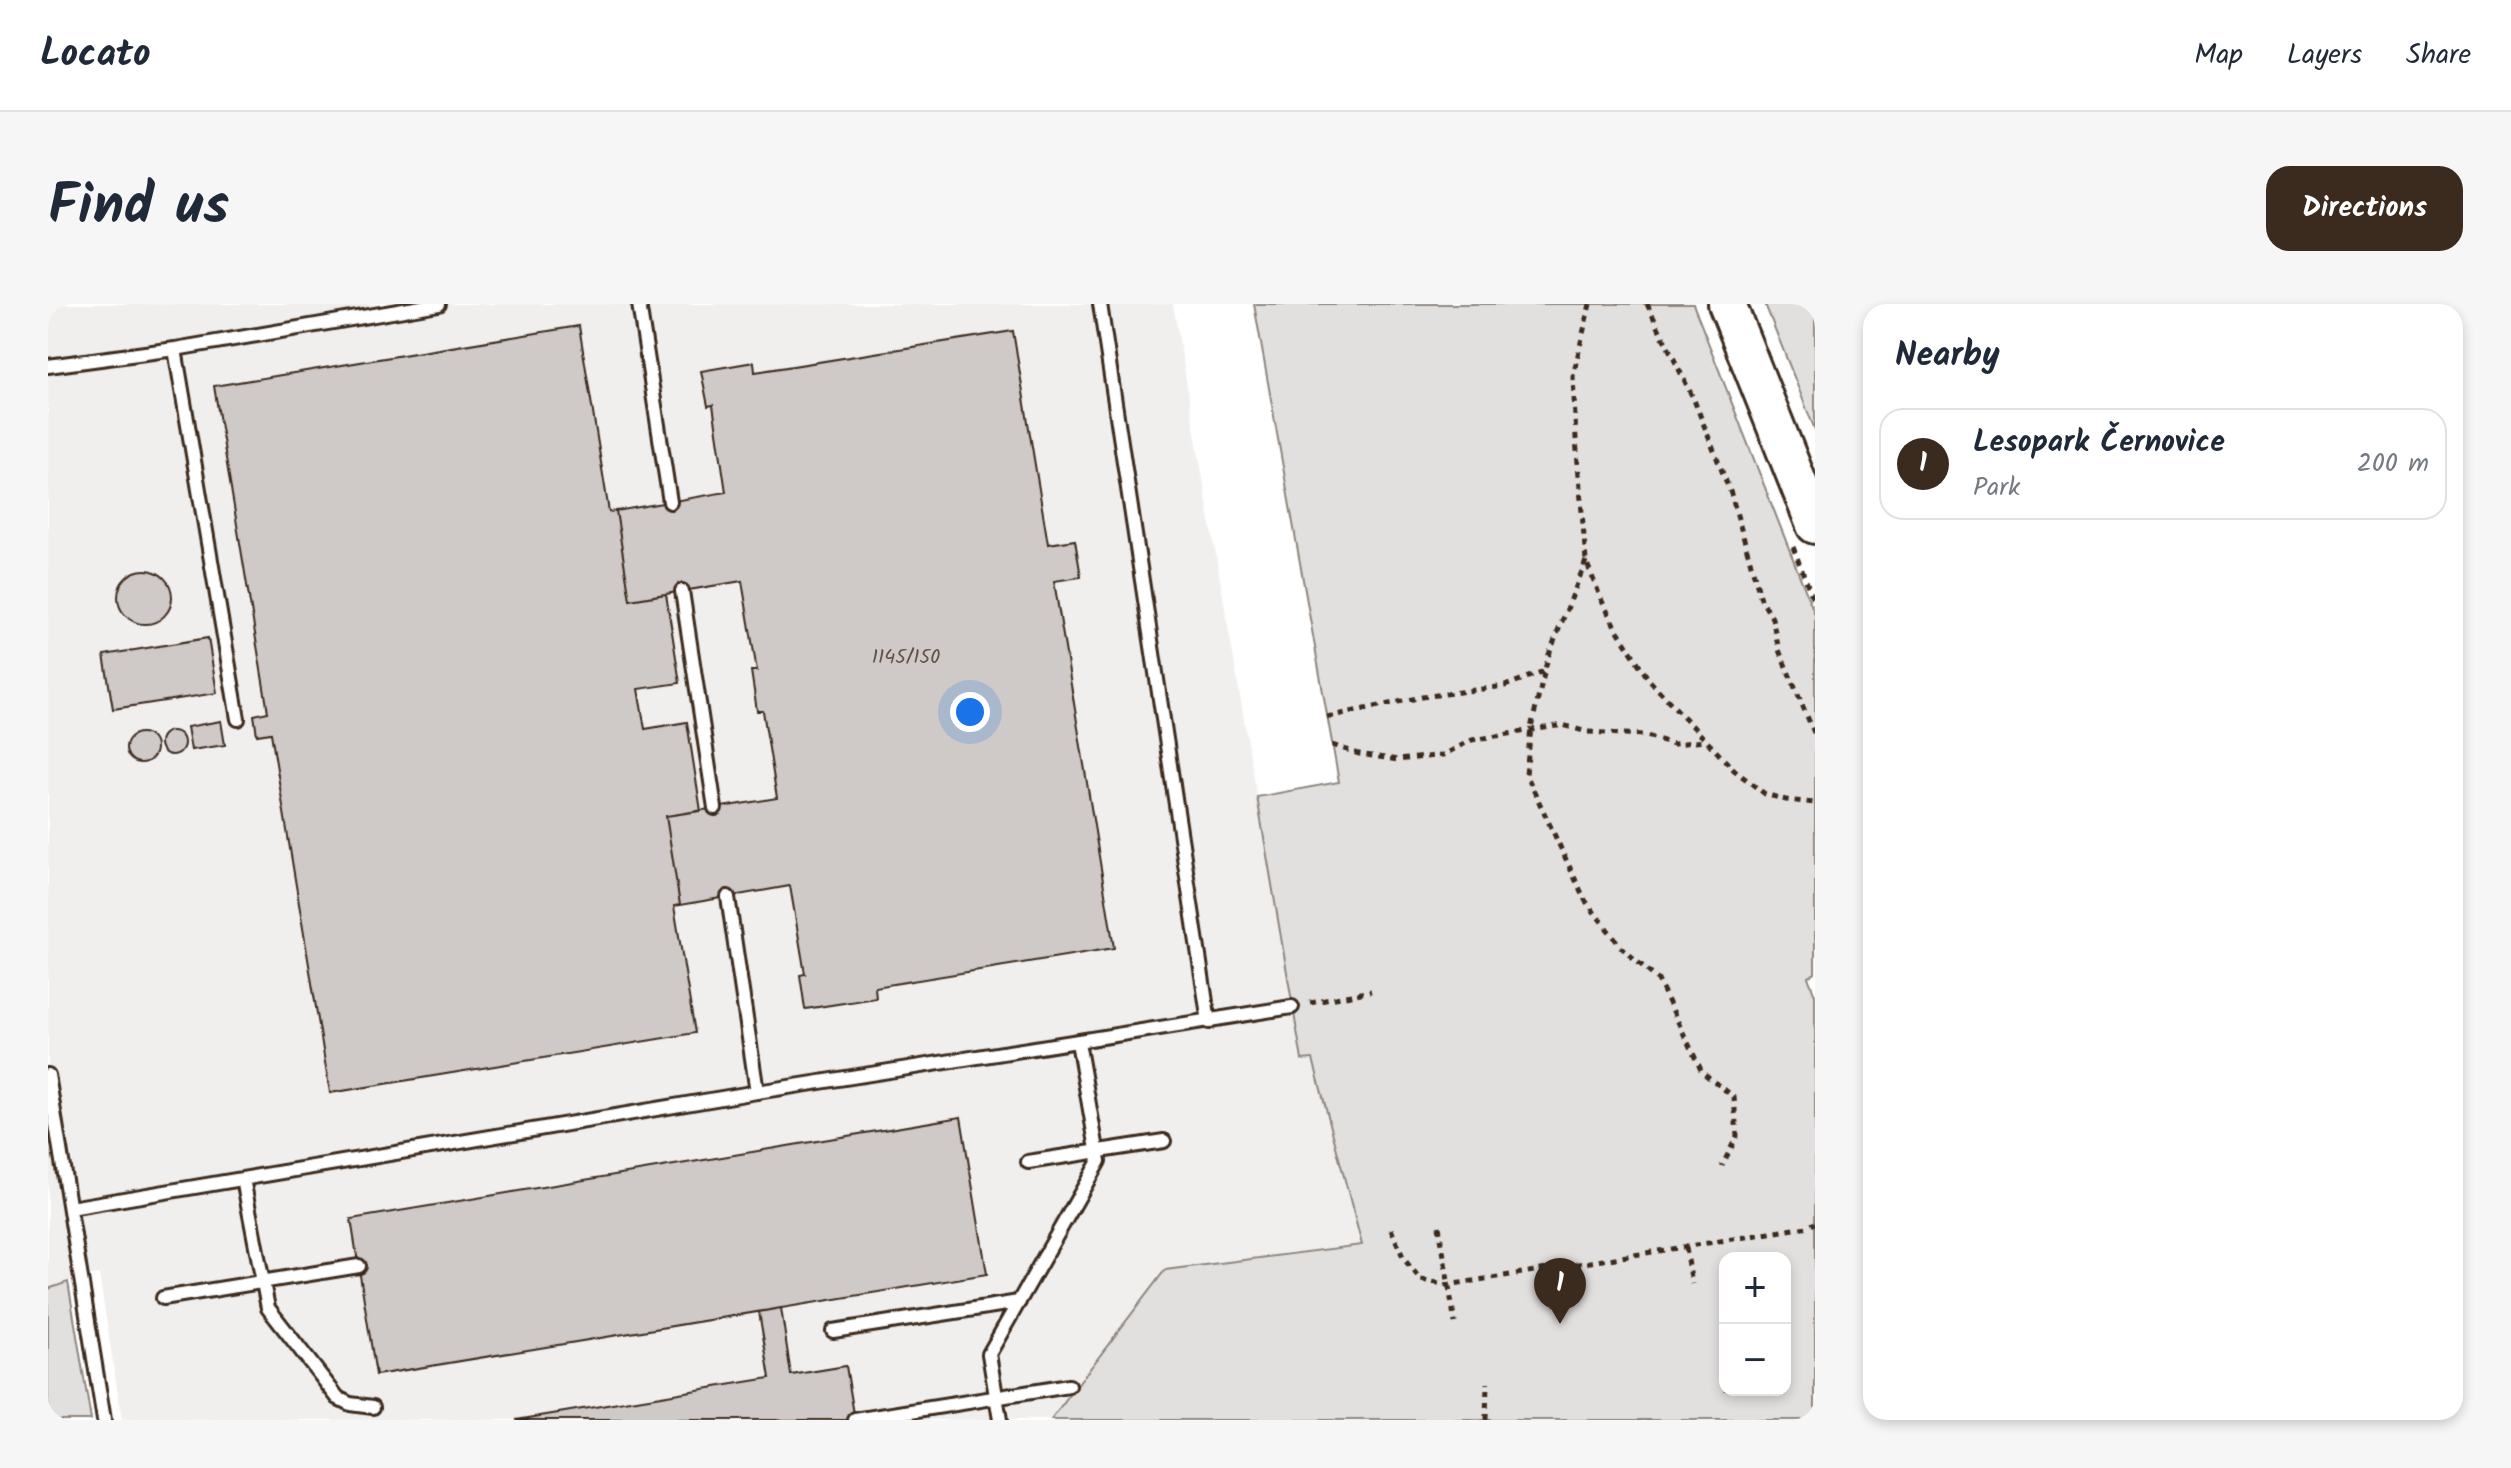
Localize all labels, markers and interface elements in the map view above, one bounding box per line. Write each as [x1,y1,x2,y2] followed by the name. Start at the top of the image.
[40,25,151,85] text: Locato
[2194,33,2243,78] text: Map
[2287,33,2362,78] text: Layers
[2406,33,2471,78] text: Share
[48,163,229,253] text: Find us
[2266,166,2463,251] button: Directions
[1895,329,2000,383] text: Nearby
[1973,419,2225,467] text: Lesopark Černovice
[1919,443,1927,485] text: 1
[2357,443,2429,485] text: 200 m
[1973,467,2020,509] text: Park
[872,642,940,674] house number: 1145/150
[950,692,990,732] your location
[1719,1252,1791,1396] map controls
[1719,1252,1791,1324] button: +
[1534,1258,1586,1324] pin: 1
[1719,1324,1791,1396] button: −

